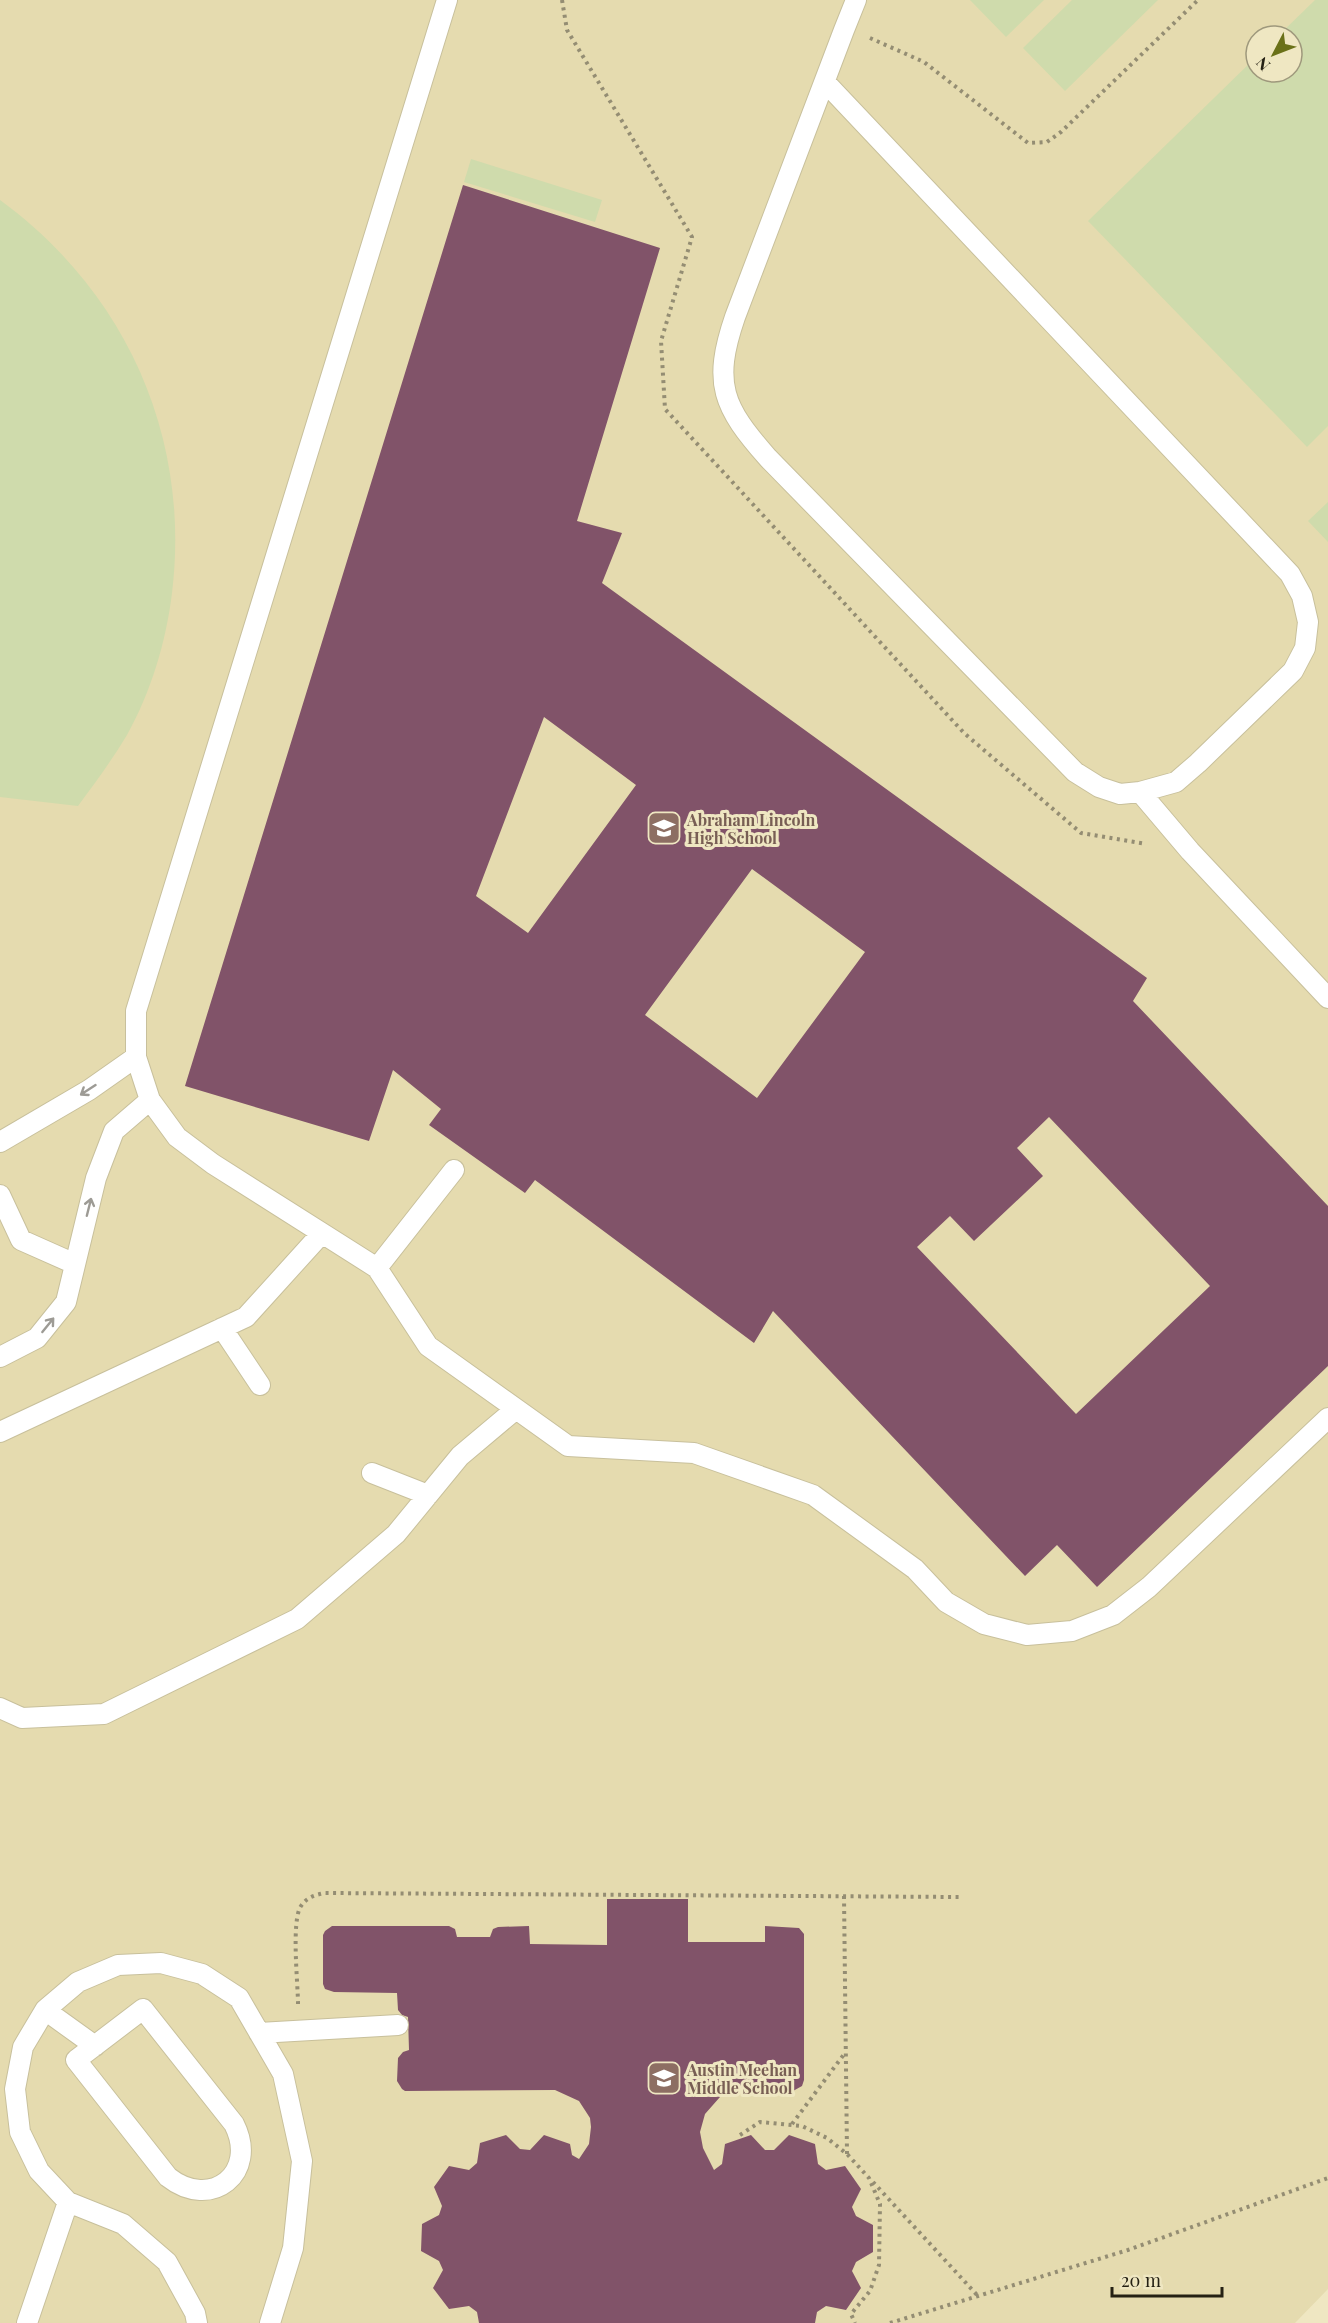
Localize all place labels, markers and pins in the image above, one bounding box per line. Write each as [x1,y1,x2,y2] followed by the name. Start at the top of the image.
[686,809,815,848] place label: Abraham Lincoln High School
[646,810,682,846] school or university icon: Abraham Lincoln High School
[686,2059,797,2098] place label: Austin Meehan Middle School
[646,2060,682,2096] school or university icon: Austin Meehan Middle School

